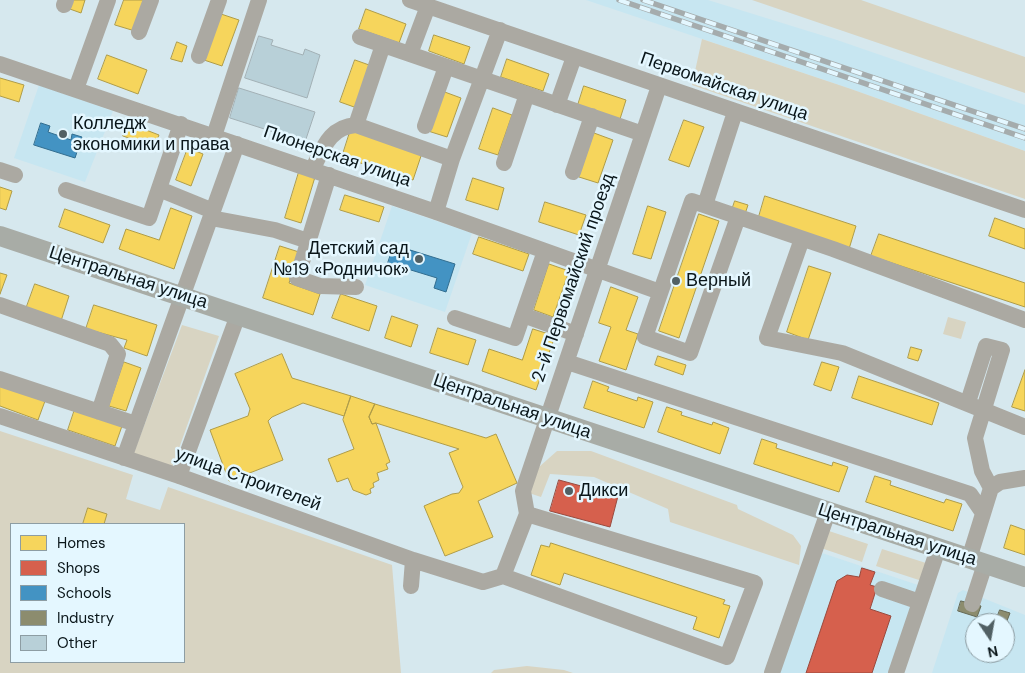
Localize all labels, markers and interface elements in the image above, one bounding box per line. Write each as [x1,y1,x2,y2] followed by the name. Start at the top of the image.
[637,48,811,126] street label: Первомайская улица
[73,113,229,156] place label: Колледж экономики и права
[261,122,413,192] street label: Пионерская улица
[57,128,69,140] marker: Колледж экономики и права
[528,171,620,385] street label: 2-й Первомайский проезд
[273,238,409,280] place label: Детский сад №19 «Родничок»
[46,242,210,314] street label: Центральная улица
[413,253,425,265] marker: Детский сад №19 «Родничок»
[686,270,751,292] place label: Верный
[670,275,682,287] marker: Верный
[430,370,594,444] street label: Центральная улица
[172,444,324,516] street label: улица Строителей
[579,480,628,502] place label: Дикси
[563,485,575,497] marker: Дикси
[815,499,979,571] street label: Центральная улица
[10,523,185,663] legend
[57,533,106,553] text: Homes
[57,558,100,578] text: Shops
[57,583,112,603] text: Schools
[57,608,114,628] text: Industry
[965,613,1015,663] north arrow
[57,633,97,653] text: Other
[986,642,1000,662] text: N

